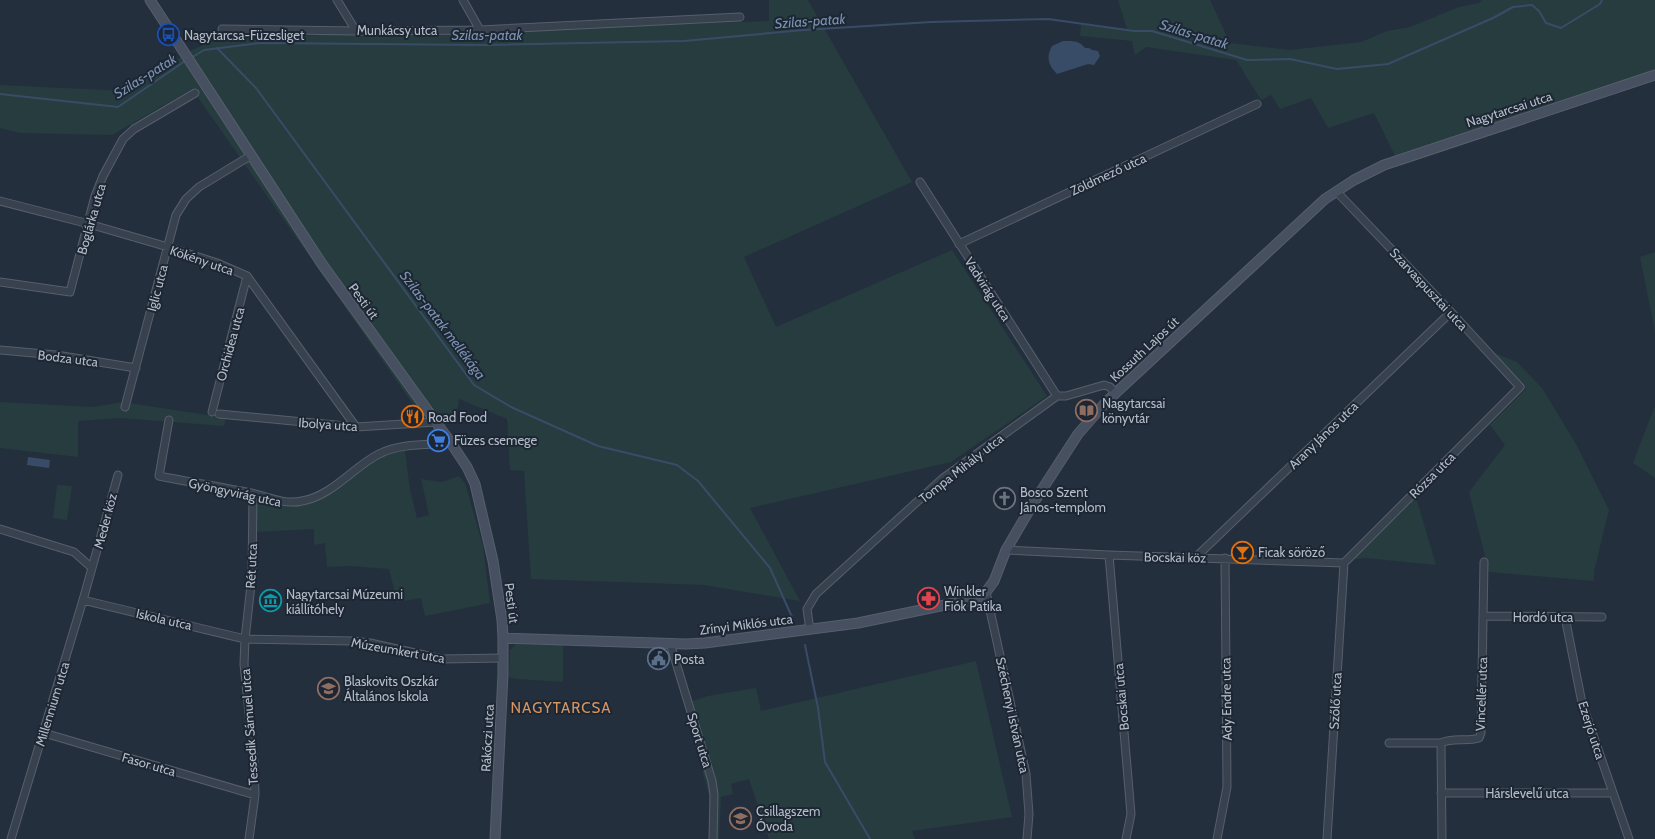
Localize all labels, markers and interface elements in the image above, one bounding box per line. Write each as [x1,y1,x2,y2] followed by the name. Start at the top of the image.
[774,9,847,32] water label: Szilas-patak
[1157,15,1231,53] water label: Szilas-patak
[156,22,182,48] bus stop icon: Nagytarcsa-Füzesliget
[357,22,438,38] street label: Munkácsy utca
[452,26,523,44] water label: Szilas-patak
[184,27,305,43] place label: Nagytarcsa-Füzesliget
[110,49,181,102] water label: Szilas-patak
[1464,87,1555,130] street label: Nagytarcsai utca
[1068,149,1149,199] street label: Zöldmező utca
[73,181,109,256] street label: Boglárka utca
[168,242,237,279] street label: Kökény utca
[1387,244,1472,334] street label: Szarvaspusztai utca
[961,254,1015,325] street label: Vadvirág utca
[143,262,171,313] street label: Iglic utca
[396,267,490,383] water label: Szilas-patak mellékága
[346,280,383,323] street label: Pesti út
[212,305,248,383] street label: Orchidea utca
[1106,313,1183,386] street label: Kossuth Lajos út
[37,346,100,370] street label: Bodza utca
[1102,395,1165,426] place label: Nagytarcsai könyvtár
[1073,397,1099,423] library icon: Nagytarcsai könyvtár
[1285,397,1362,472] street label: Arany János utca
[400,404,426,430] restaurant icon: Road Food
[428,409,487,425] place label: Road Food
[298,414,359,434] street label: Ibolya utca
[425,427,451,453] supermarket icon: Füzes csemege
[915,429,1007,506] street label: Tompa Mihály utca
[454,432,538,448] place label: Füzes csemege
[1406,448,1459,501] street label: Rózsa utca
[187,474,284,510] street label: Gyöngyvirág utca
[1019,484,1106,515] place label: Bosco Szent János-templom
[992,486,1018,512] church icon: Bosco Szent János-templom
[90,492,120,550] street label: Meder köz
[1229,539,1255,565] bar icon: Ficak söröző
[242,542,260,589] street label: Rét utca
[1258,544,1325,560] place label: Ficak söröző
[1144,548,1206,566] street label: Bocskai köz
[502,582,522,625] street label: Pesti út
[944,583,1003,614] place label: Winkler Fiók Patika
[916,585,942,611] pharmacy icon: Winkler Fiók Patika
[286,586,403,617] place label: Nagytarcsai Múzeumi kiállítóhely
[257,588,283,614] museum icon: Nagytarcsai Múzeumi kiállítóhely
[135,605,194,633] street label: Iskola utca
[1513,609,1574,625] street label: Hordó utca
[698,610,794,638] street label: Zrínyi Miklós utca
[350,634,447,666] street label: Múzeumkert utca
[646,646,672,672] public building icon: Posta
[674,651,705,667] place label: Posta
[993,656,1033,775] street label: Széchenyi István utca
[1472,656,1490,731] street label: Vincellér utca
[1217,657,1235,741] street label: Ady Endre utca
[32,659,73,748] street label: Millennium utca
[1110,662,1132,731] street label: Bocskai utca
[237,667,261,786] street label: Tessedik Sámuel utca
[1326,671,1345,730] street label: Szőlő utca
[344,673,439,704] place label: Blaskovits Oszkár Általános Iskola
[316,675,342,701] school or university icon: Blaskovits Oszkár Általános Iskola
[511,699,611,717] district label: NAGYTARCSA
[1574,699,1609,762] street label: Ezerjó utca
[477,703,497,772] street label: Rákóczi utca
[684,711,716,770] street label: Sport utca
[120,749,178,779] street label: Fasor utca
[1485,785,1569,801] street label: Hárslevelű utca
[756,803,820,834] place label: Csillagszem Óvoda
[728,805,754,831] school or university icon: Csillagszem Óvoda

